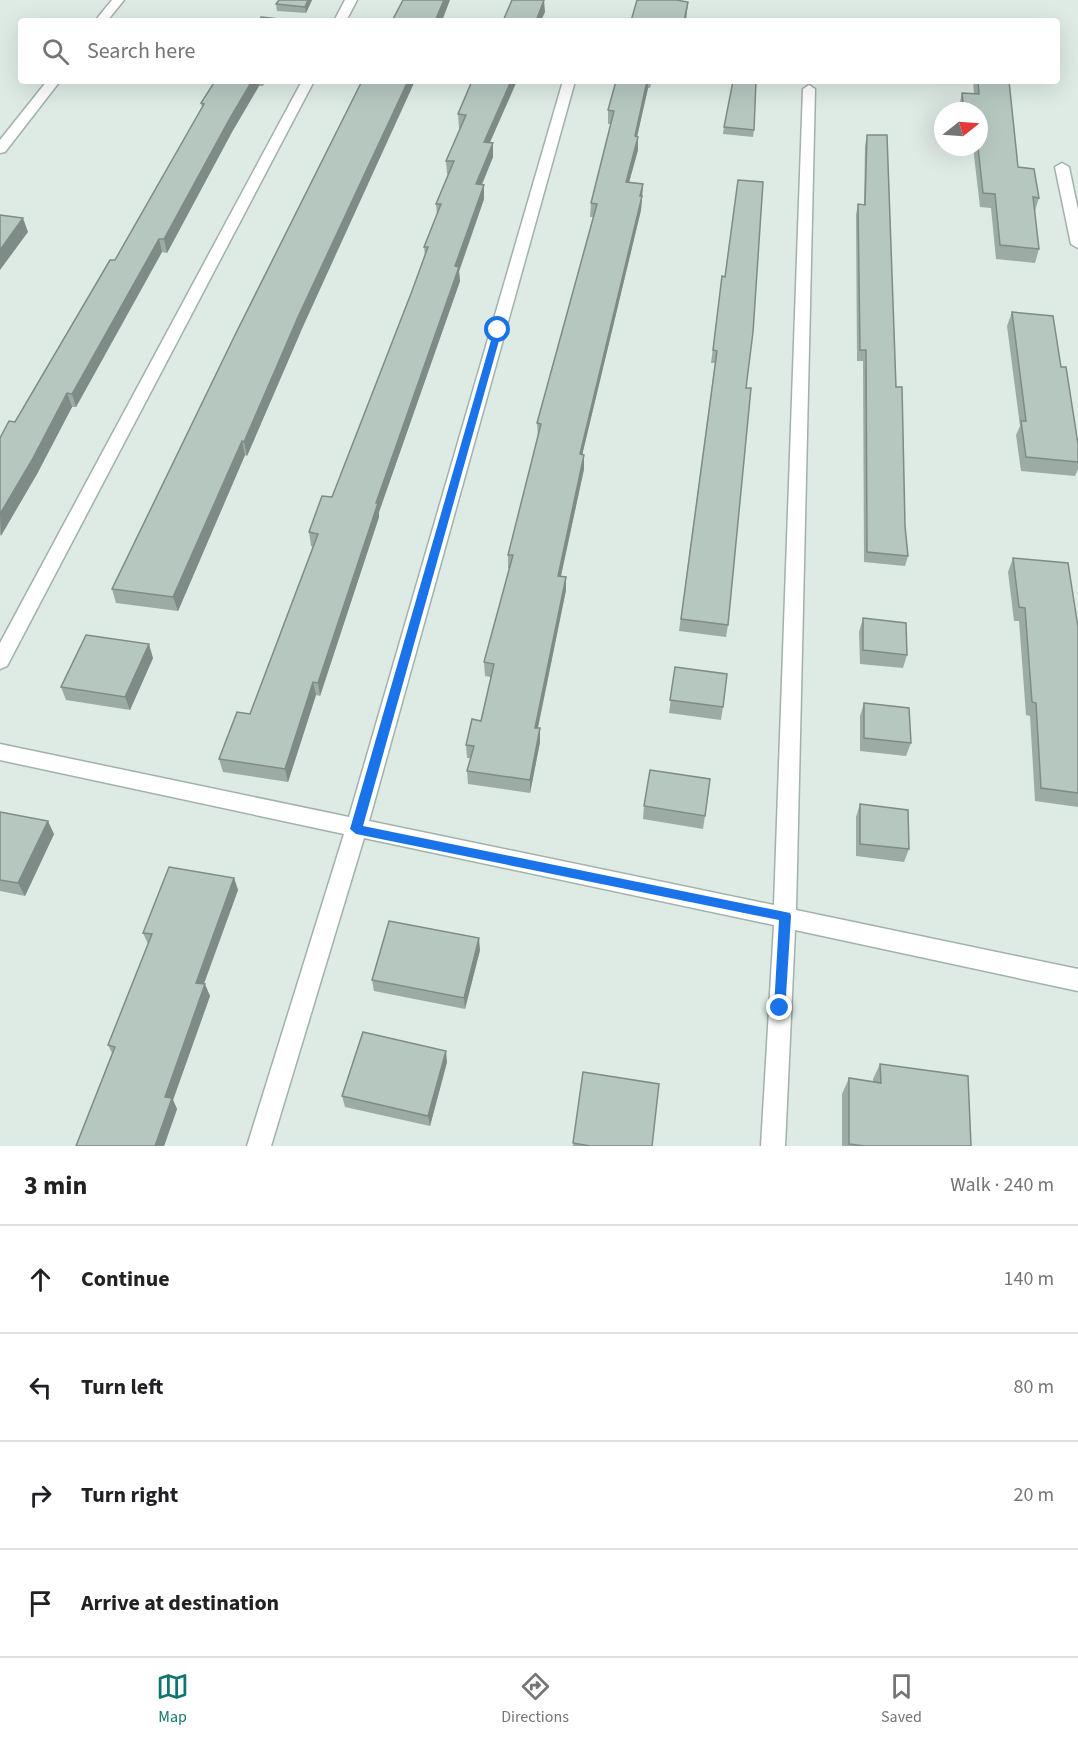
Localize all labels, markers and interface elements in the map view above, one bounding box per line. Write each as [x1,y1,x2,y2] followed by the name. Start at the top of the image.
[18,18,1060,84] search box
[39,35,72,68] icon: search
[87,35,195,67] text: Search here
[934,102,988,156] north arrow
[484,316,510,342] route start
[766,994,792,1020] route end
[24,1167,87,1204] text: 3 min
[950,1171,1054,1199] text: Walk · 240 m
[24,1263,57,1296] icon: ahead
[81,1263,170,1295] text: Continue
[1004,1265,1054,1293] text: 140 m
[24,1371,57,1404] icon: left
[81,1371,163,1403] text: Turn left
[1014,1373,1054,1401] text: 80 m
[24,1479,57,1512] icon: right
[81,1479,178,1511] text: Turn right
[1014,1481,1054,1509] text: 20 m
[24,1587,57,1620] icon: arrive
[81,1587,279,1619] text: Arrive at destination
[156,1670,189,1728] tab: Map
[501,1670,569,1728] tab: Directions
[881,1670,922,1728] tab: Saved

